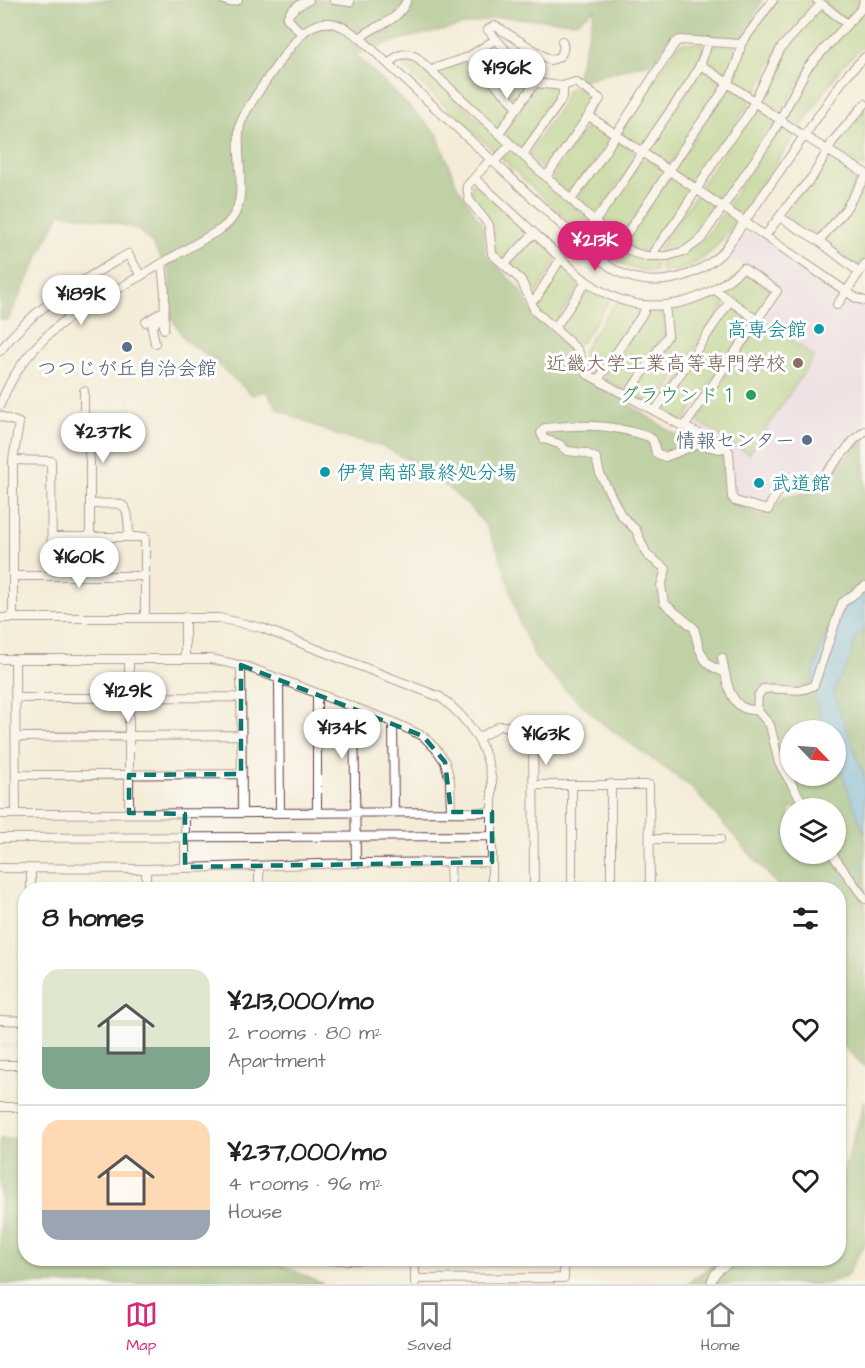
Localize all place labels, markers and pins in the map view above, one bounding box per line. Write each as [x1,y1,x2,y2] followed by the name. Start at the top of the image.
[465,49,549,100] pin: ¥196K
[553,221,637,272] pin: ¥213K
[39,275,123,326] pin: ¥189K
[727,316,807,344] place label: 高専会館
[812,322,826,336] marker: 高専会館
[120,340,134,354] marker: つつじが丘自治会館
[546,350,786,378] place label: 近畿大学工業高等専門学校
[37,355,217,383] place label: つつじが丘自治会館
[791,356,805,370] marker: 近畿大学工業高等専門学校
[619,382,739,410] place label: グラウンド１
[744,388,758,402] marker: グラウンド１
[61,413,145,464] pin: ¥237K
[676,427,795,455] place label: 情報センター
[800,433,814,447] marker: 情報センター
[337,459,517,487] place label: 伊賀南部最終処分場
[318,465,332,479] marker: 伊賀南部最終処分場
[771,470,831,498] place label: 武道館
[752,476,766,490] marker: 武道館
[37,538,121,589] pin: ¥160K
[86,672,170,723] pin: ¥129K
[300,709,384,760] pin: ¥134K
[504,715,588,766] pin: ¥163K

